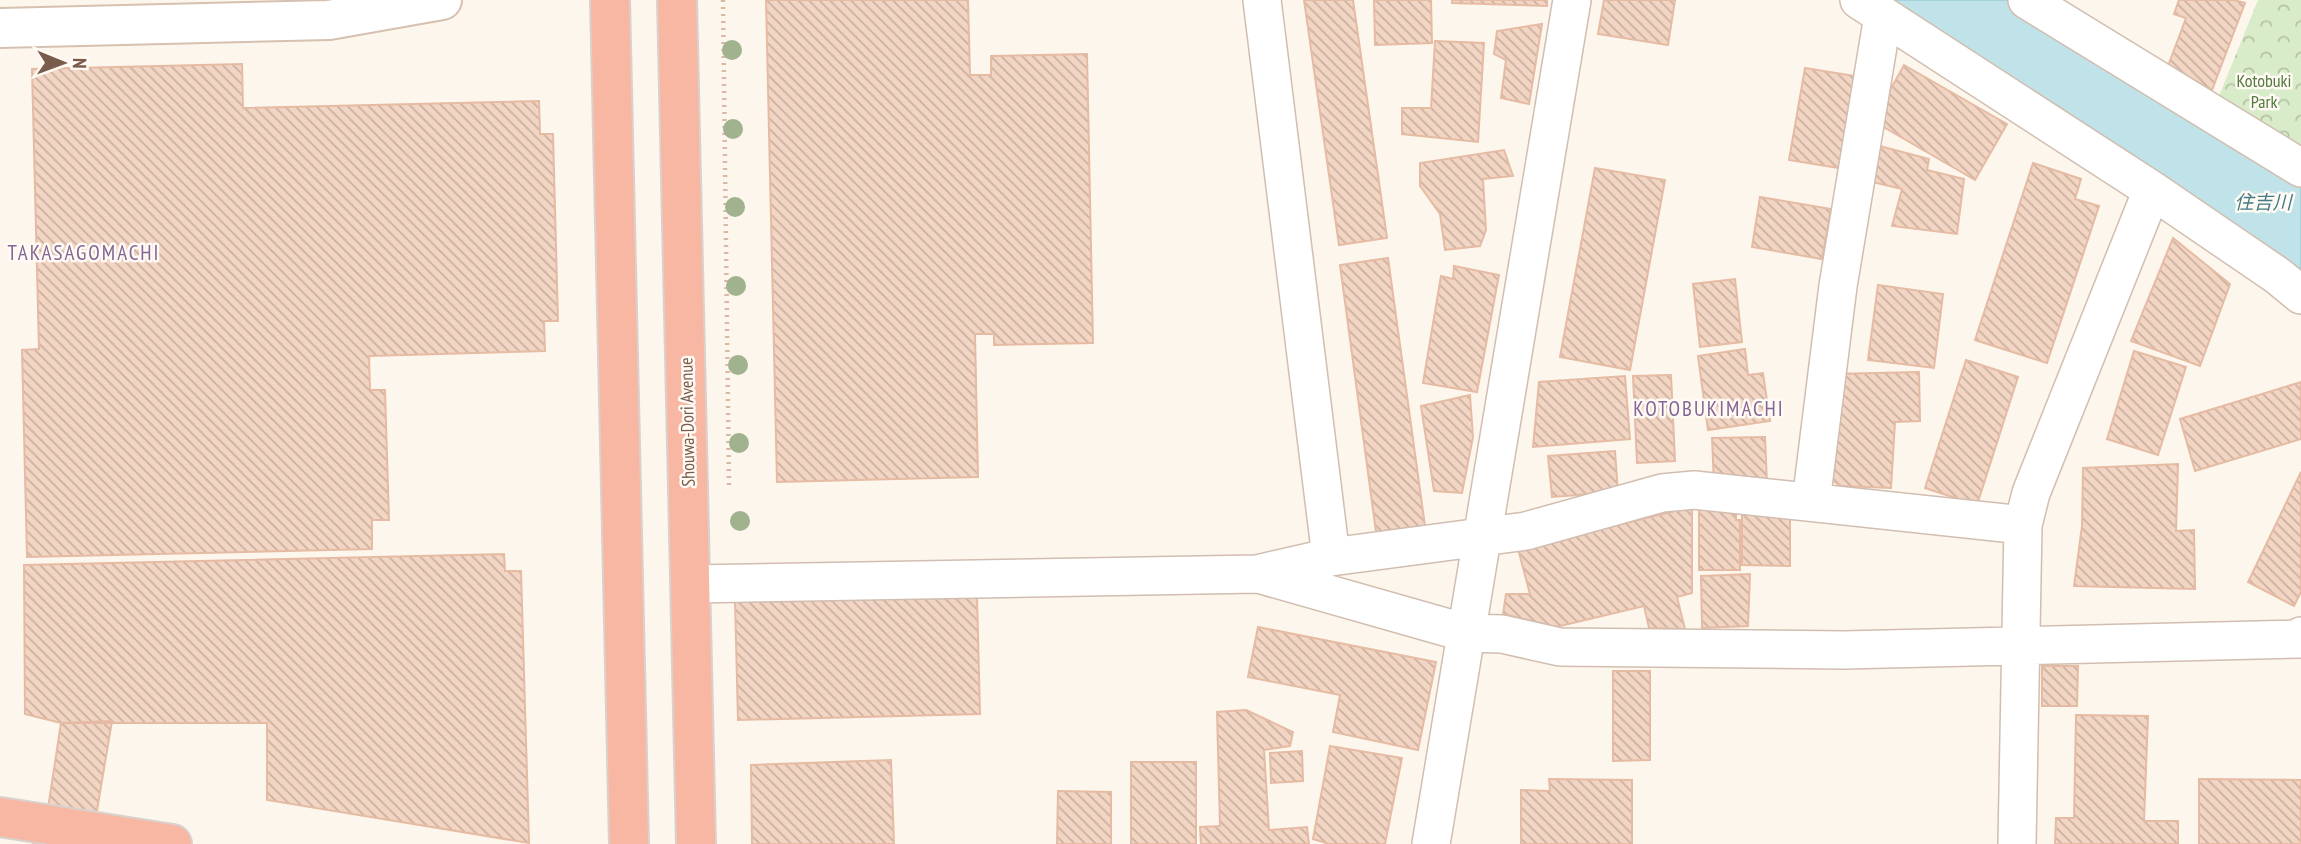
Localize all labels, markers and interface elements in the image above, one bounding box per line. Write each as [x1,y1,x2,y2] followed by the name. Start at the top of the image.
[28,28,98,98] north arrow
[68,58,92,69] text: N
[2236,69,2292,113] park label: Kotobuki Park
[2234,190,2293,214] water label: 住吉川
[8,239,160,266] district label: TAKASAGOMACHI
[674,357,700,487] street label: Shouwa-Dori Avenue
[1633,395,1785,422] district label: KOTOBUKIMACHI

